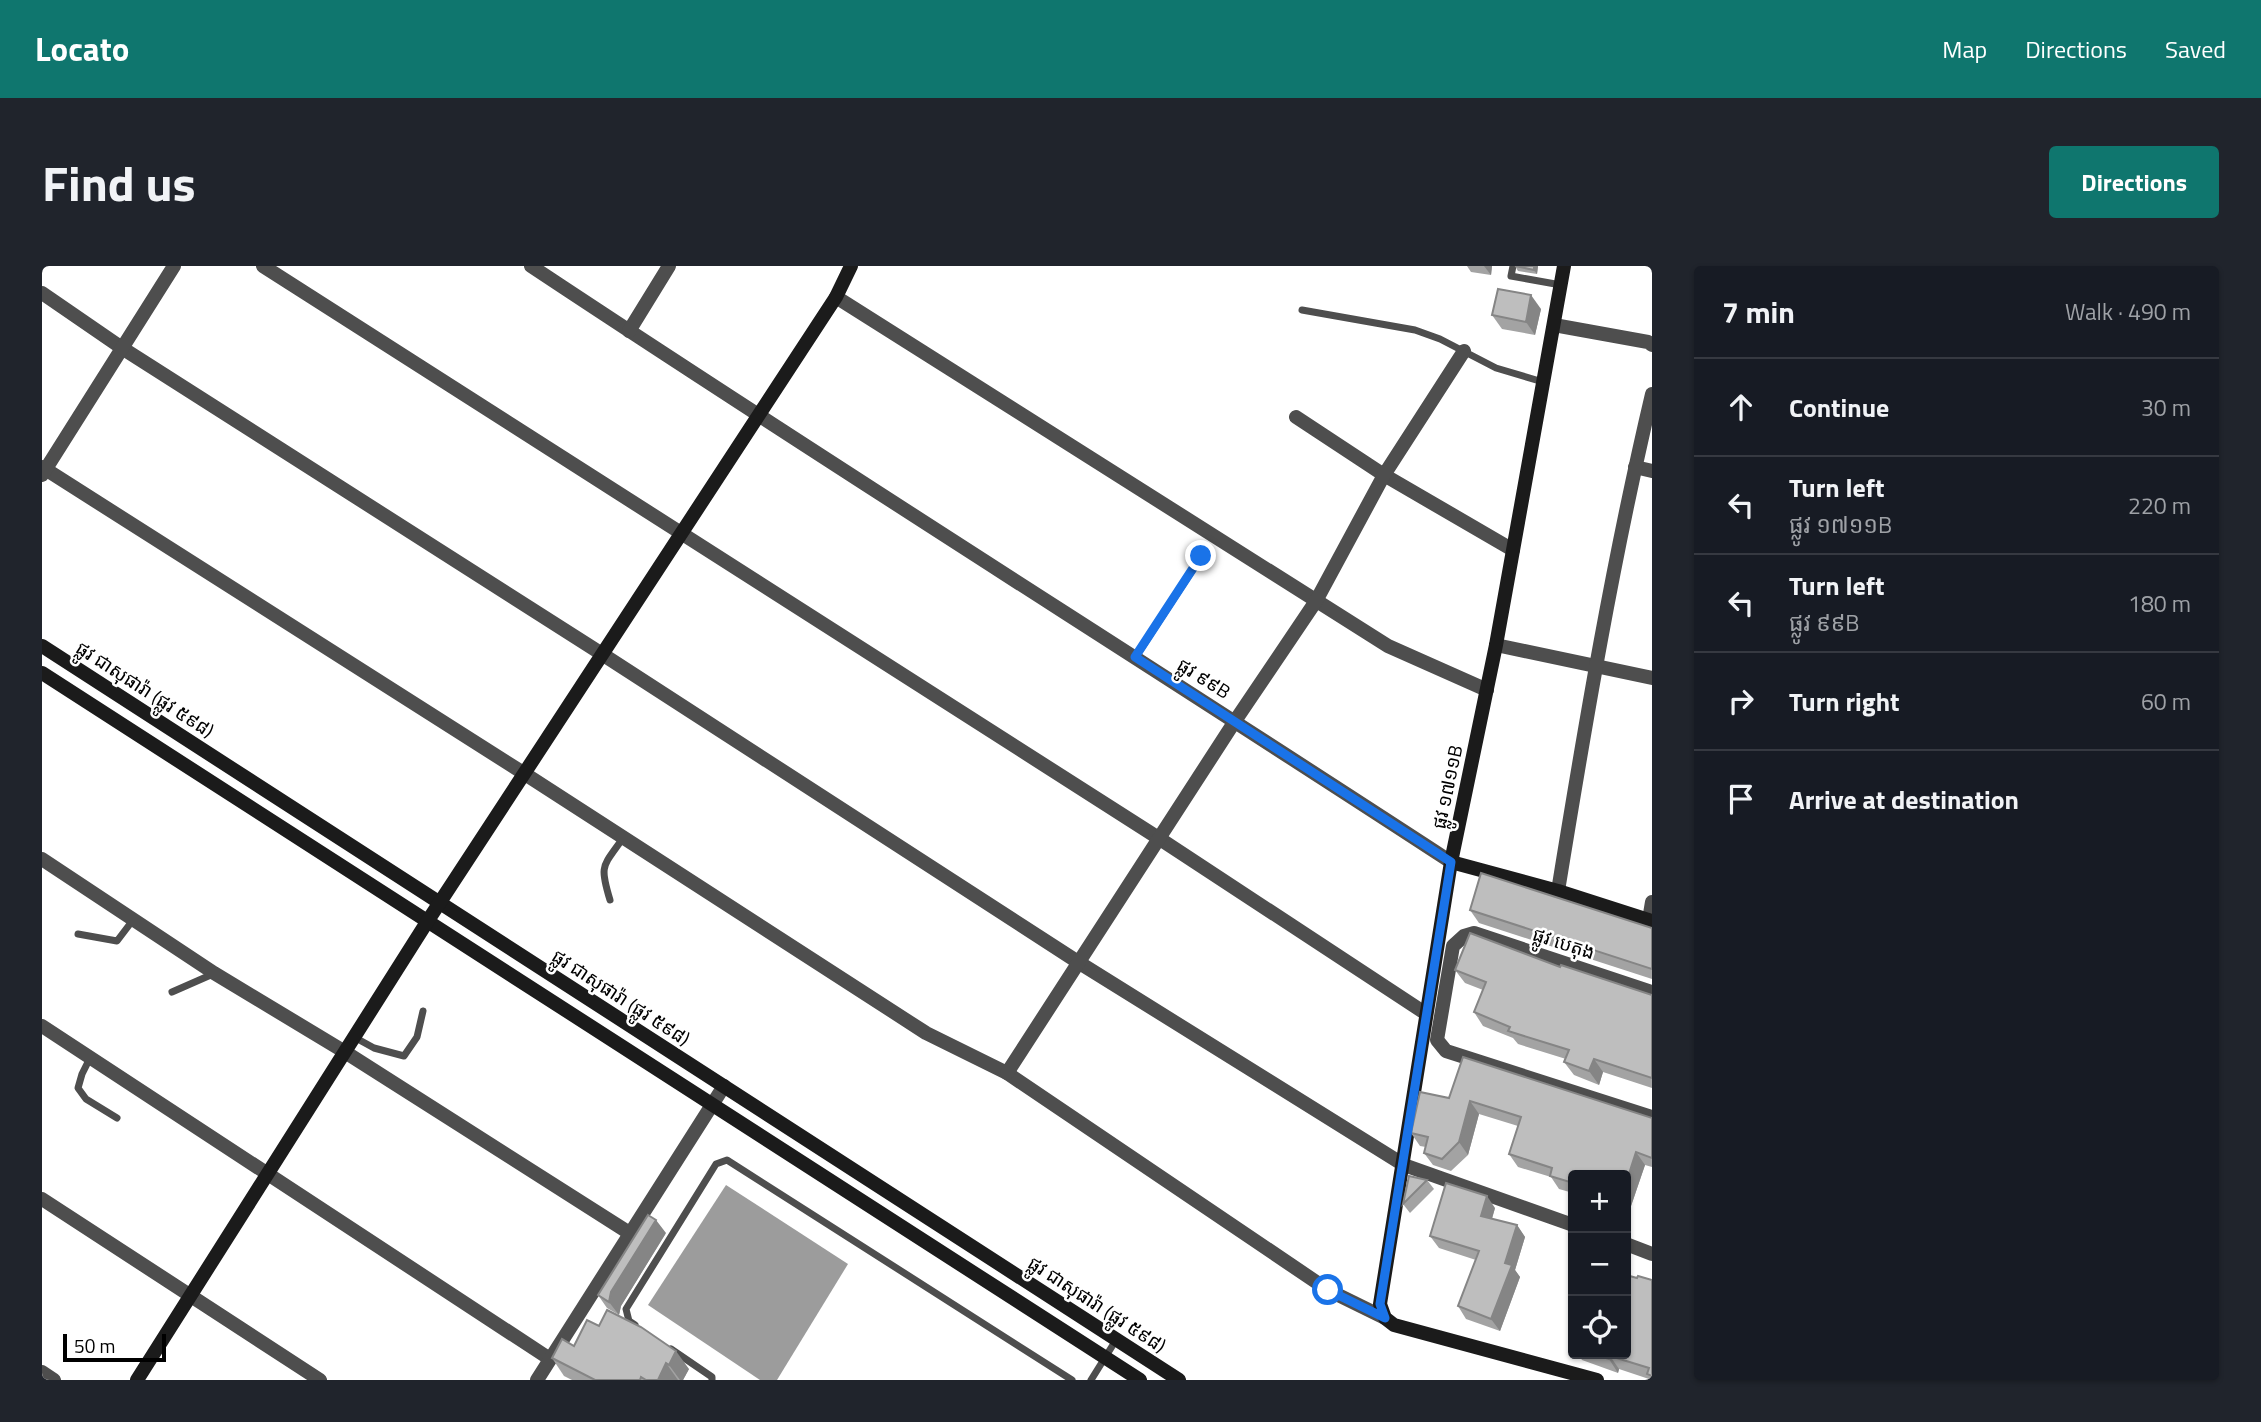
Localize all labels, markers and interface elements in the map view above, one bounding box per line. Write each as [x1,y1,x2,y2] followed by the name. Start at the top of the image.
[35,24,129,74] text: Locato
[1942,31,1987,67] text: Map
[2025,31,2127,67] text: Directions
[2165,31,2226,67] text: Saved
[42,145,196,220] text: Find us
[2049,146,2219,218] button: Directions
[1722,289,1795,335] text: 7 min
[2065,294,2191,329] text: Walk · 490 m
[1722,388,1760,426] icon: ahead
[1789,388,1889,427] text: Continue
[2141,390,2191,425] text: 30 m
[1789,468,1884,507] text: Turn left
[1722,486,1760,524] icon: left
[2128,488,2191,523] text: 220 m
[1789,507,1892,542] text: ផ្លូវ ១៧១១B
[1185,540,1216,571] route end
[1789,566,1884,605] text: Turn left
[1722,584,1760,622] icon: left
[2128,586,2191,621] text: 180 m
[1789,605,1860,640] text: ផ្លូវ ៩៩B
[68,633,220,747] street label: ផ្លូវ ជាសុផារ៉ា (ផ្លូវ ៥៩៨)
[1170,650,1237,708] street label: ផ្លូវ ៩៩B
[1722,682,1760,720] icon: right
[1789,682,1900,721] text: Turn right
[2141,684,2191,719] text: 60 m
[1423,742,1473,832] street label: ផ្លូវ ១៧១១B
[1722,780,1760,818] icon: arrive
[1789,780,2019,819] text: Arrive at destination
[1528,919,1599,970] street label: ផ្លូវ បេតុង
[544,941,696,1055] street label: ផ្លូវ ជាសុផារ៉ា (ផ្លូវ ៥៩៨)
[1568,1170,1631,1359] map controls
[1568,1170,1631,1233] button: +
[1568,1233,1631,1296] button: −
[1020,1248,1172,1362] street label: ផ្លូវ ជាសុផារ៉ា (ផ្លូវ ៥៩៨)
[1312,1274,1343,1305] route start
[1568,1296,1631,1359] button: locate
[63,1331,166,1363] scale bar
[74,1331,115,1360] text: 50 m

